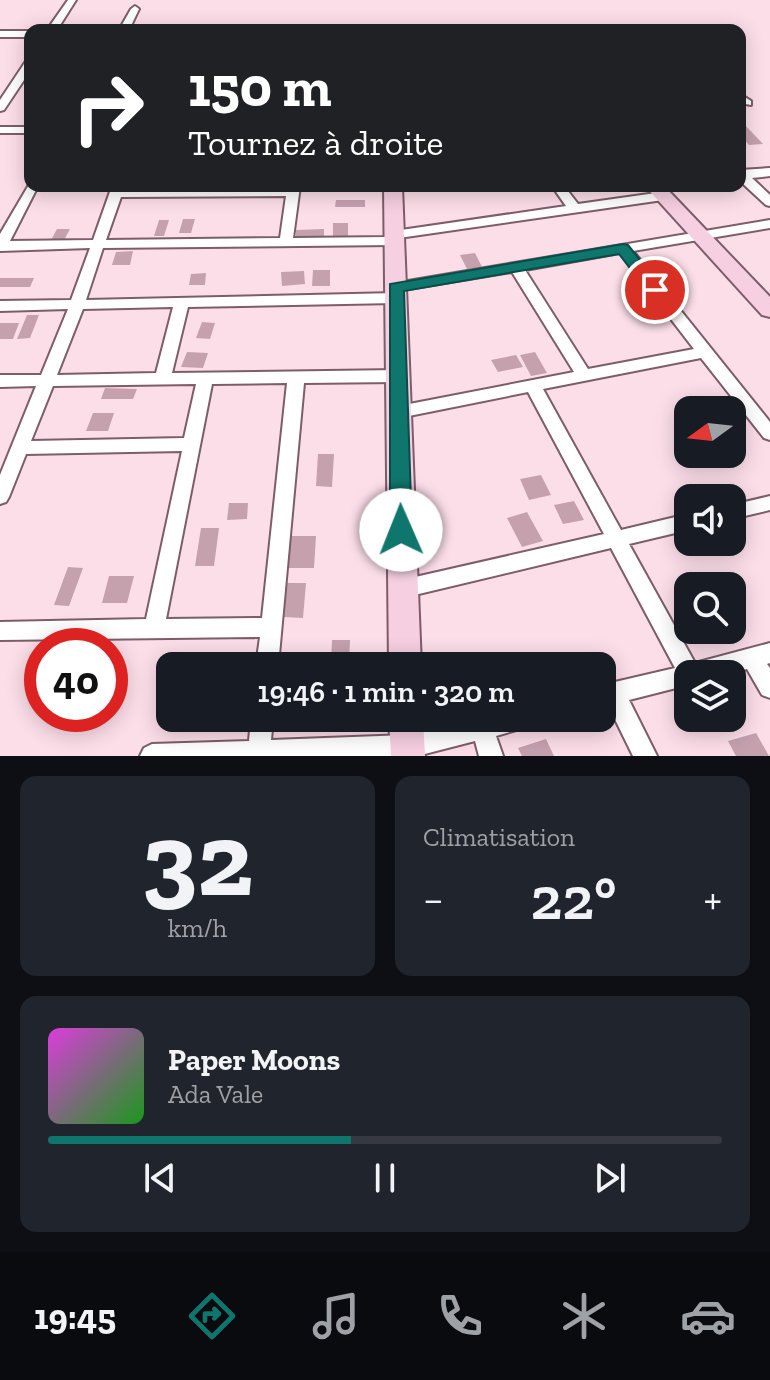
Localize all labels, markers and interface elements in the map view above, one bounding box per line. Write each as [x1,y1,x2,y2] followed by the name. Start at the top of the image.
[188,53,332,120] text: 150 m
[56,56,160,160] icon: right
[188,121,444,164] text: Tournez à droite
[621,256,689,324] pin
[633,268,677,312] icon: arrive
[674,396,746,468] north arrow
[674,396,746,732] map controls
[674,484,746,556] button: sound
[359,488,443,572] position arrow
[674,572,746,644] button: search
[24,628,128,732] speed limit sign: 40
[674,660,746,732] button: layers
[258,674,514,710] text: 19:46 · 1 min · 320 m
[142,797,253,922] text: 32
[423,821,575,853] text: Climatisation
[531,862,617,934] text: 22°
[423,872,444,925] text: −
[703,872,722,925] text: +
[168,912,227,944] text: km/h
[168,1042,340,1078] text: Paper Moons
[168,1078,263,1110] text: Ada Vale
[138,1156,182,1200] icon: previous
[363,1156,407,1200] icon: pause
[588,1156,632,1200] icon: next
[184,1288,240,1344] icon: directions
[308,1288,364,1344] icon: music
[432,1288,488,1344] icon: phone
[556,1288,612,1344] icon: climate
[680,1288,736,1344] icon: car
[34,1295,116,1338] text: 19:45

